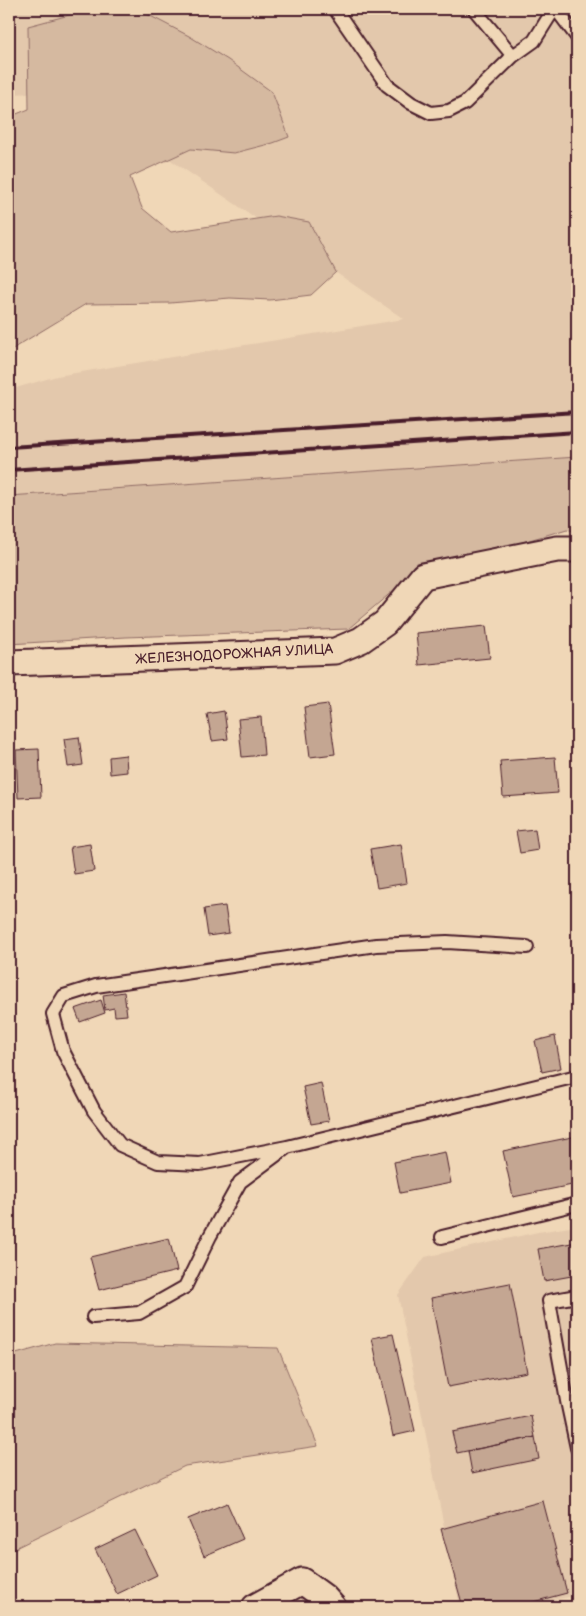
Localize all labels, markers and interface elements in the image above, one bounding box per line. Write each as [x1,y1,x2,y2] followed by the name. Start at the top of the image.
[135,640,334,668] street label: ЖЕЛЕЗНОДОРОЖНАЯ УЛИЦА

